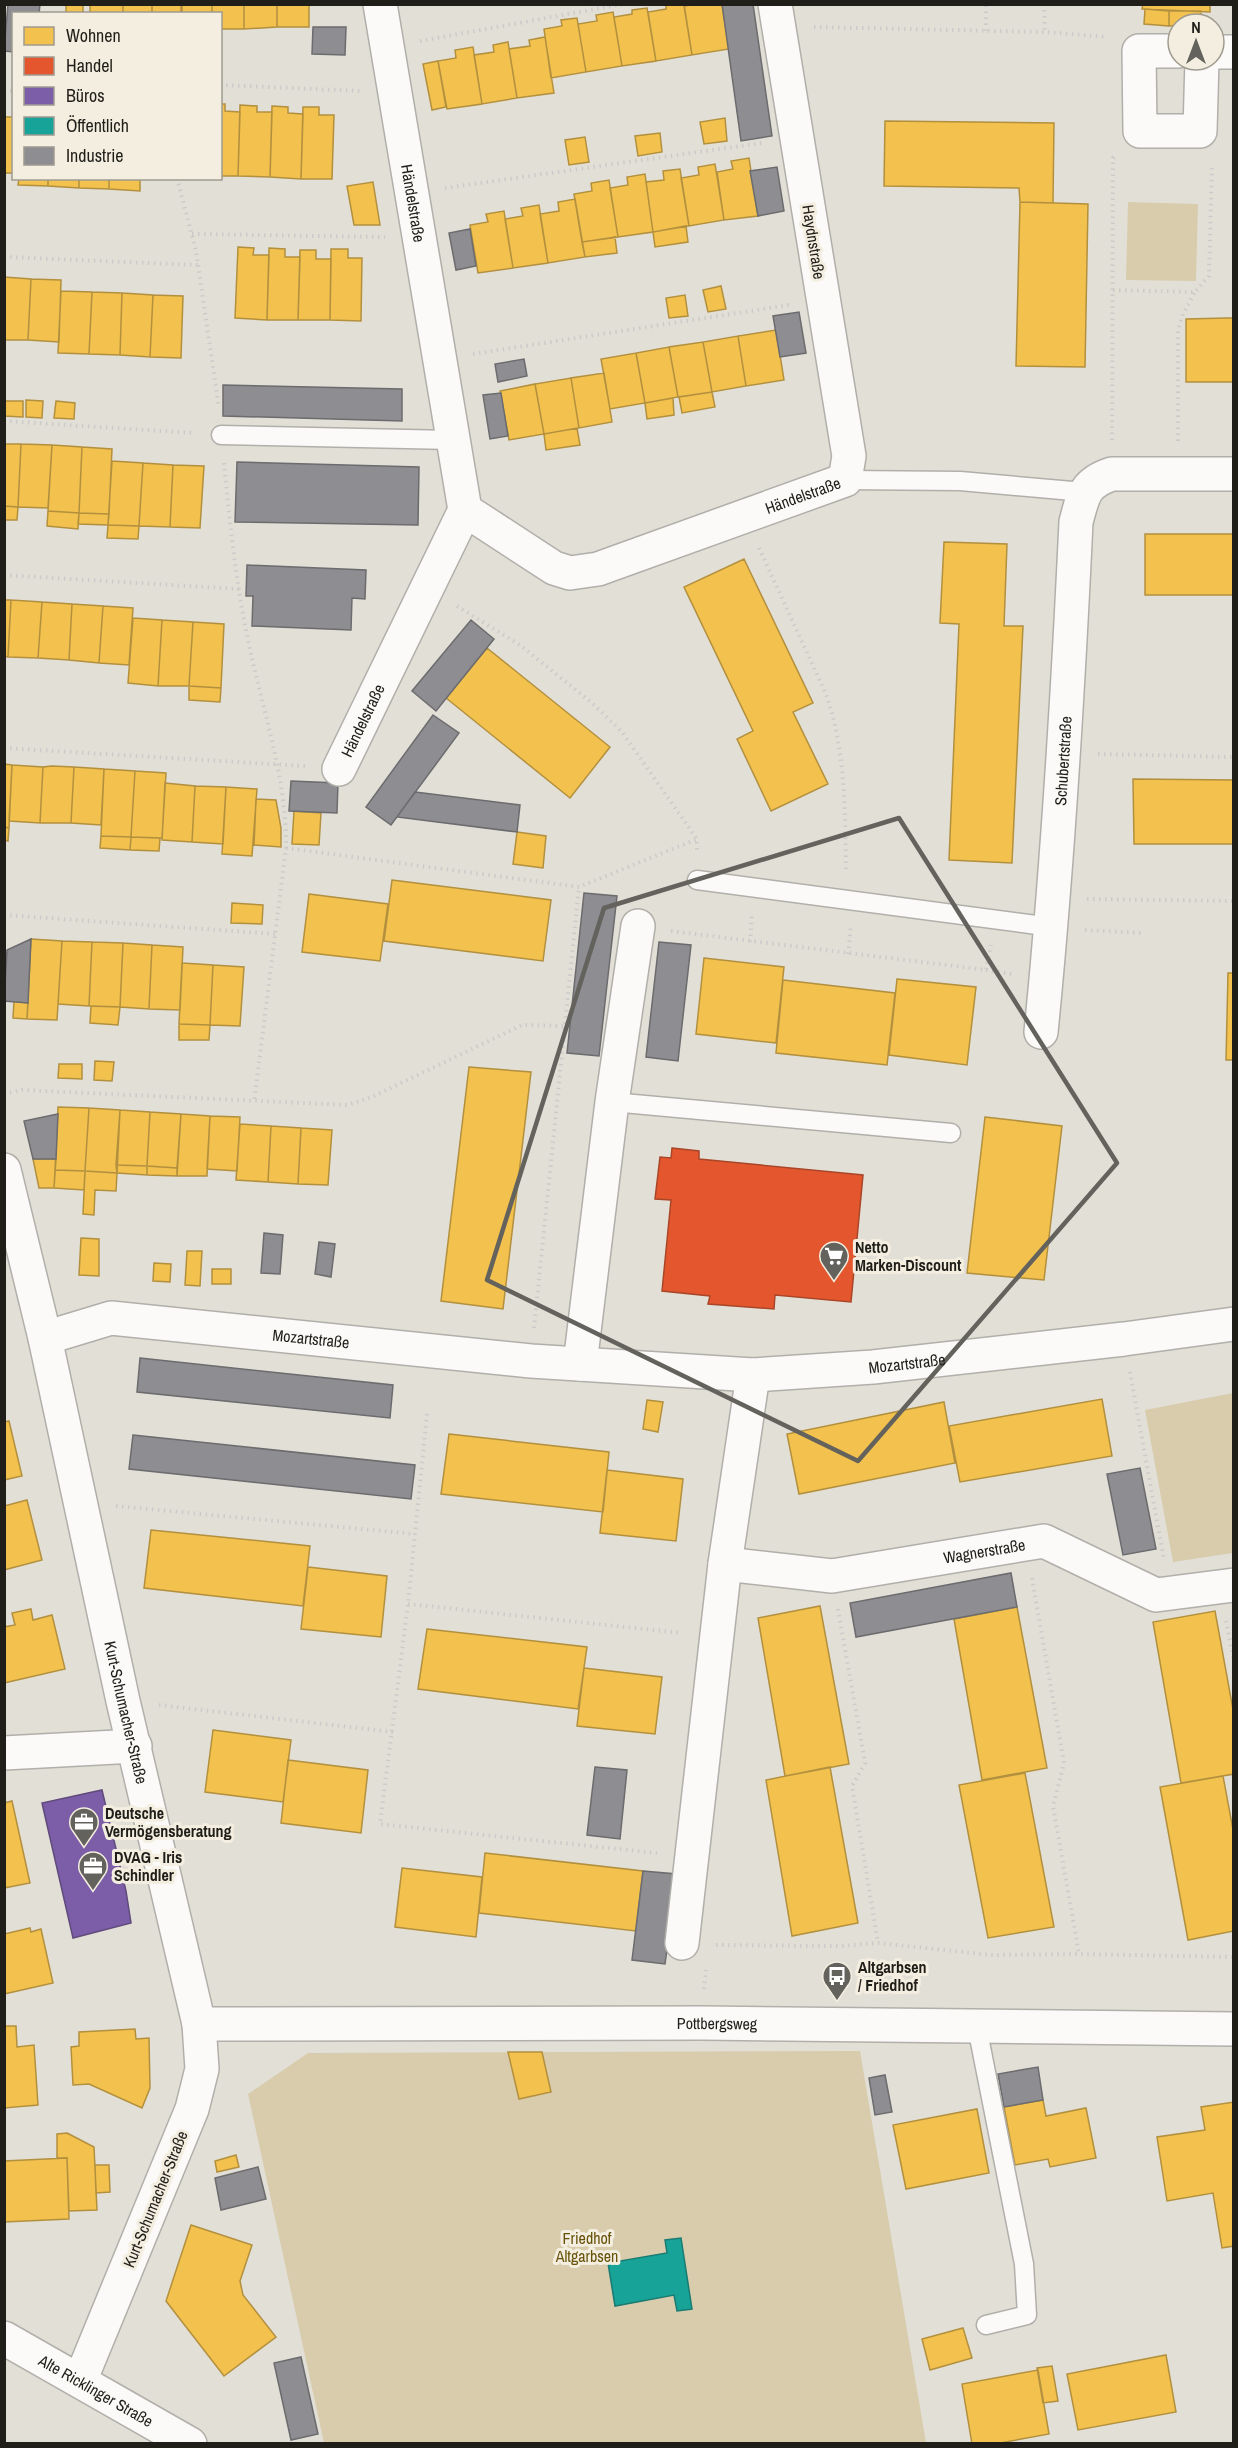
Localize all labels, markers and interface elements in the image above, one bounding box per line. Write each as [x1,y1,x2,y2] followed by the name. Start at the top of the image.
[12,12,222,180] legend
[1166,12,1226,72] north arrow
[1191,16,1201,38] text: N
[66,23,121,48] text: Wohnen
[66,53,113,78] text: Handel
[66,83,105,108] text: Büros
[66,113,129,138] text: Öffentlich
[66,143,123,168] text: Industrie
[396,163,431,244] street label: Händelstraße
[797,203,831,281] street label: Haydnstraße
[762,472,844,519] street label: Händelstraße
[335,680,390,761] street label: Händelstraße
[1049,715,1077,806] street label: Schubertstraße
[855,1236,962,1276] place label: Netto Marken-Discount
[818,1240,850,1282] supermarket icon: Netto Marken-Discount
[271,1324,351,1353] street label: Mozartstraße
[867,1348,947,1378] street label: Mozartstraße
[942,1533,1027,1568] street label: Wagnerstraße
[99,1639,153,1786] street label: Kurt-Schumacher-Straße
[105,1802,232,1842] place label: Deutsche Vermögensberatung
[68,1806,100,1848] office icon: Deutsche Vermögensberatung
[114,1846,182,1886] place label: DVAG - Iris Schindler
[77,1850,109,1892] office icon: DVAG - Iris Schindler
[858,1956,927,1996] place label: Altgarbsen / Friedhof
[821,1960,853,2002] bus stop icon: Altgarbsen / Friedhof
[677,2012,758,2035] street label: Pottbergsweg
[117,2127,193,2271] street label: Kurt-Schumacher-Straße
[555,2227,618,2267] park label: Friedhof Altgarbsen
[34,2349,157,2432] street label: Alte Ricklinger Straße

